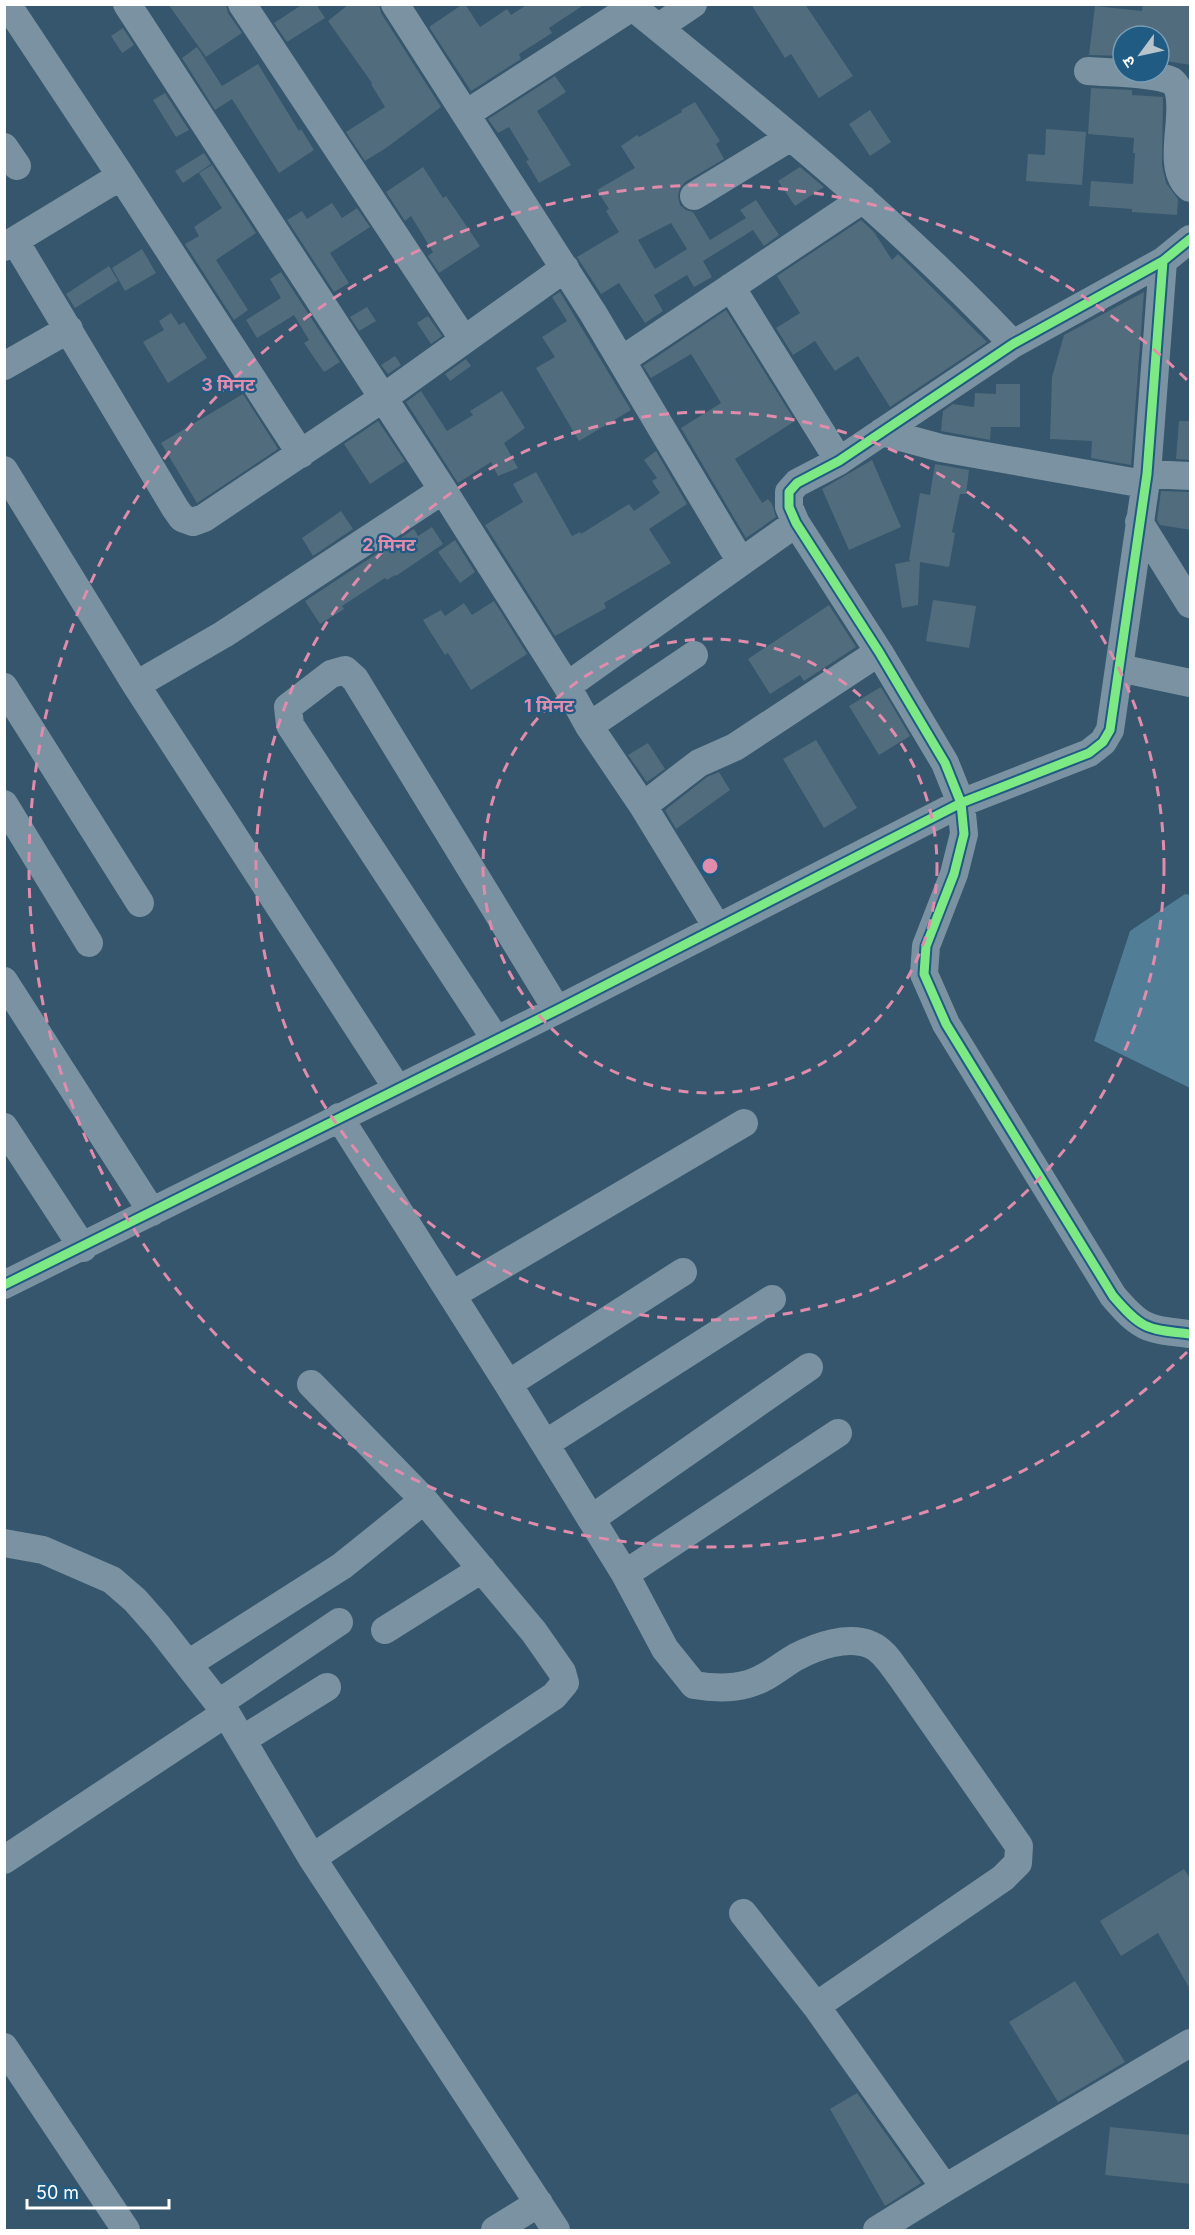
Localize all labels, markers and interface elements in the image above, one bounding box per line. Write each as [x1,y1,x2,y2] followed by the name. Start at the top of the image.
[1111,24,1171,84] north arrow
[1117,52,1139,72] text: उ
[201,374,255,395] text: 3 मिनट
[362,534,416,555] text: 2 मिनट
[524,695,574,716] text: 1 मिनट
[700,856,720,876] centre of rings
[27,2172,170,2210] scale bar
[36,2182,79,2203] text: 50 m

